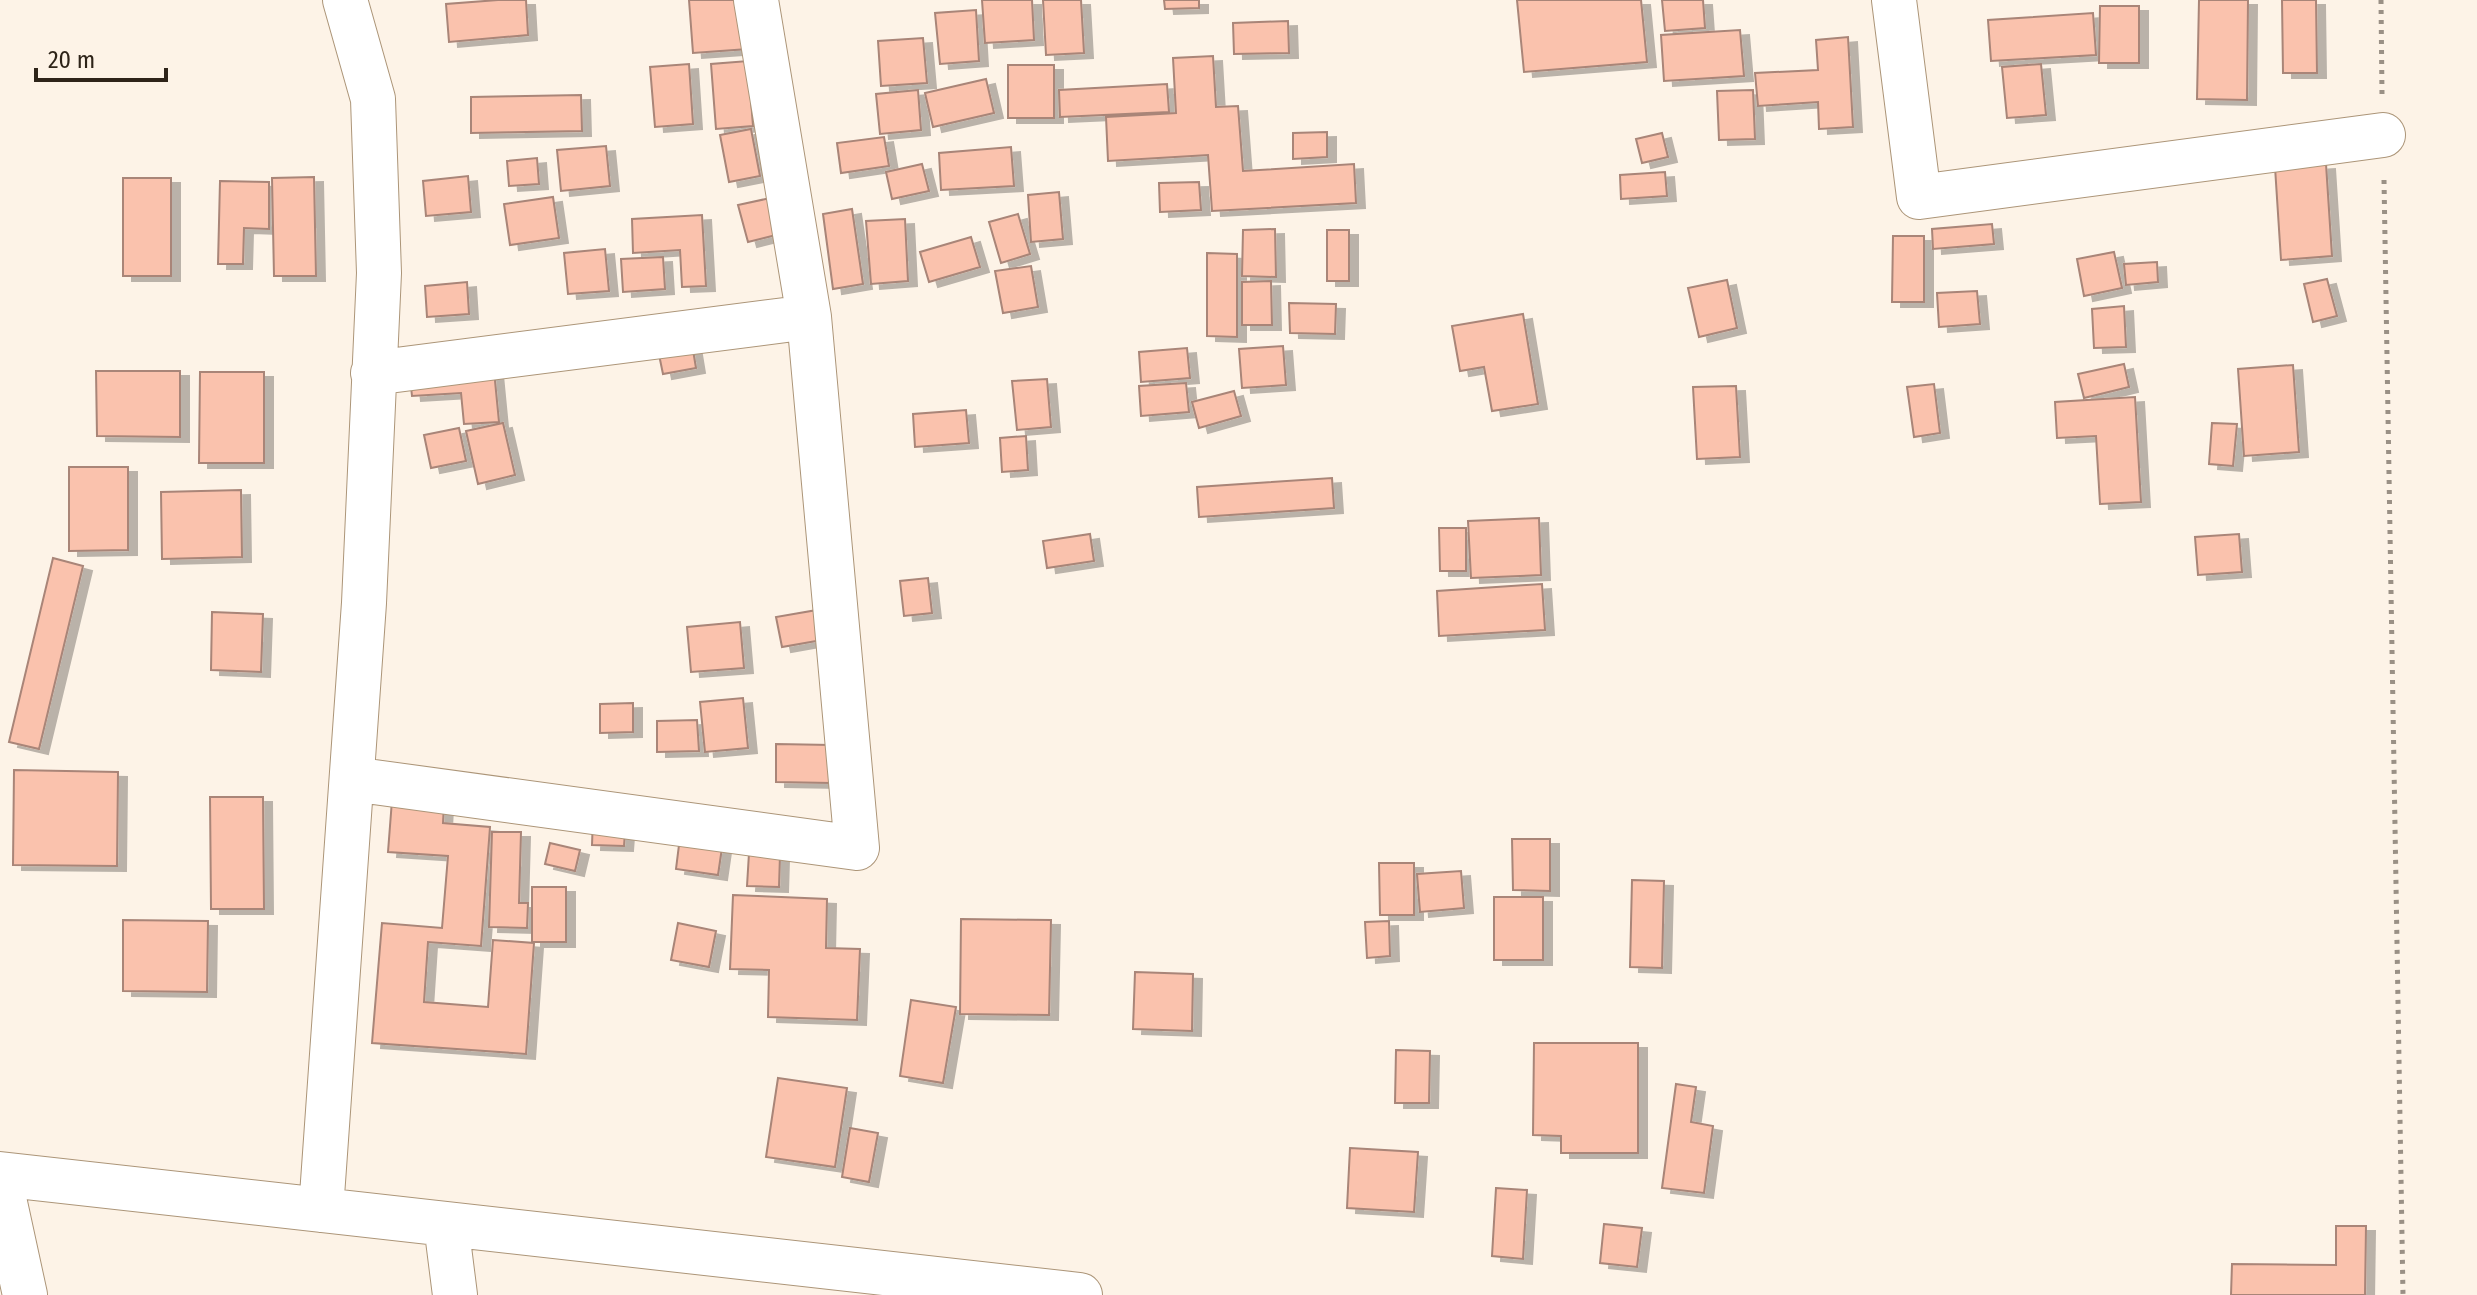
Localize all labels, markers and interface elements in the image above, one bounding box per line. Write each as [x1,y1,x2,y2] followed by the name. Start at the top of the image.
[36,32,166,82] scale bar
[48,46,95,74] text: 20 m

